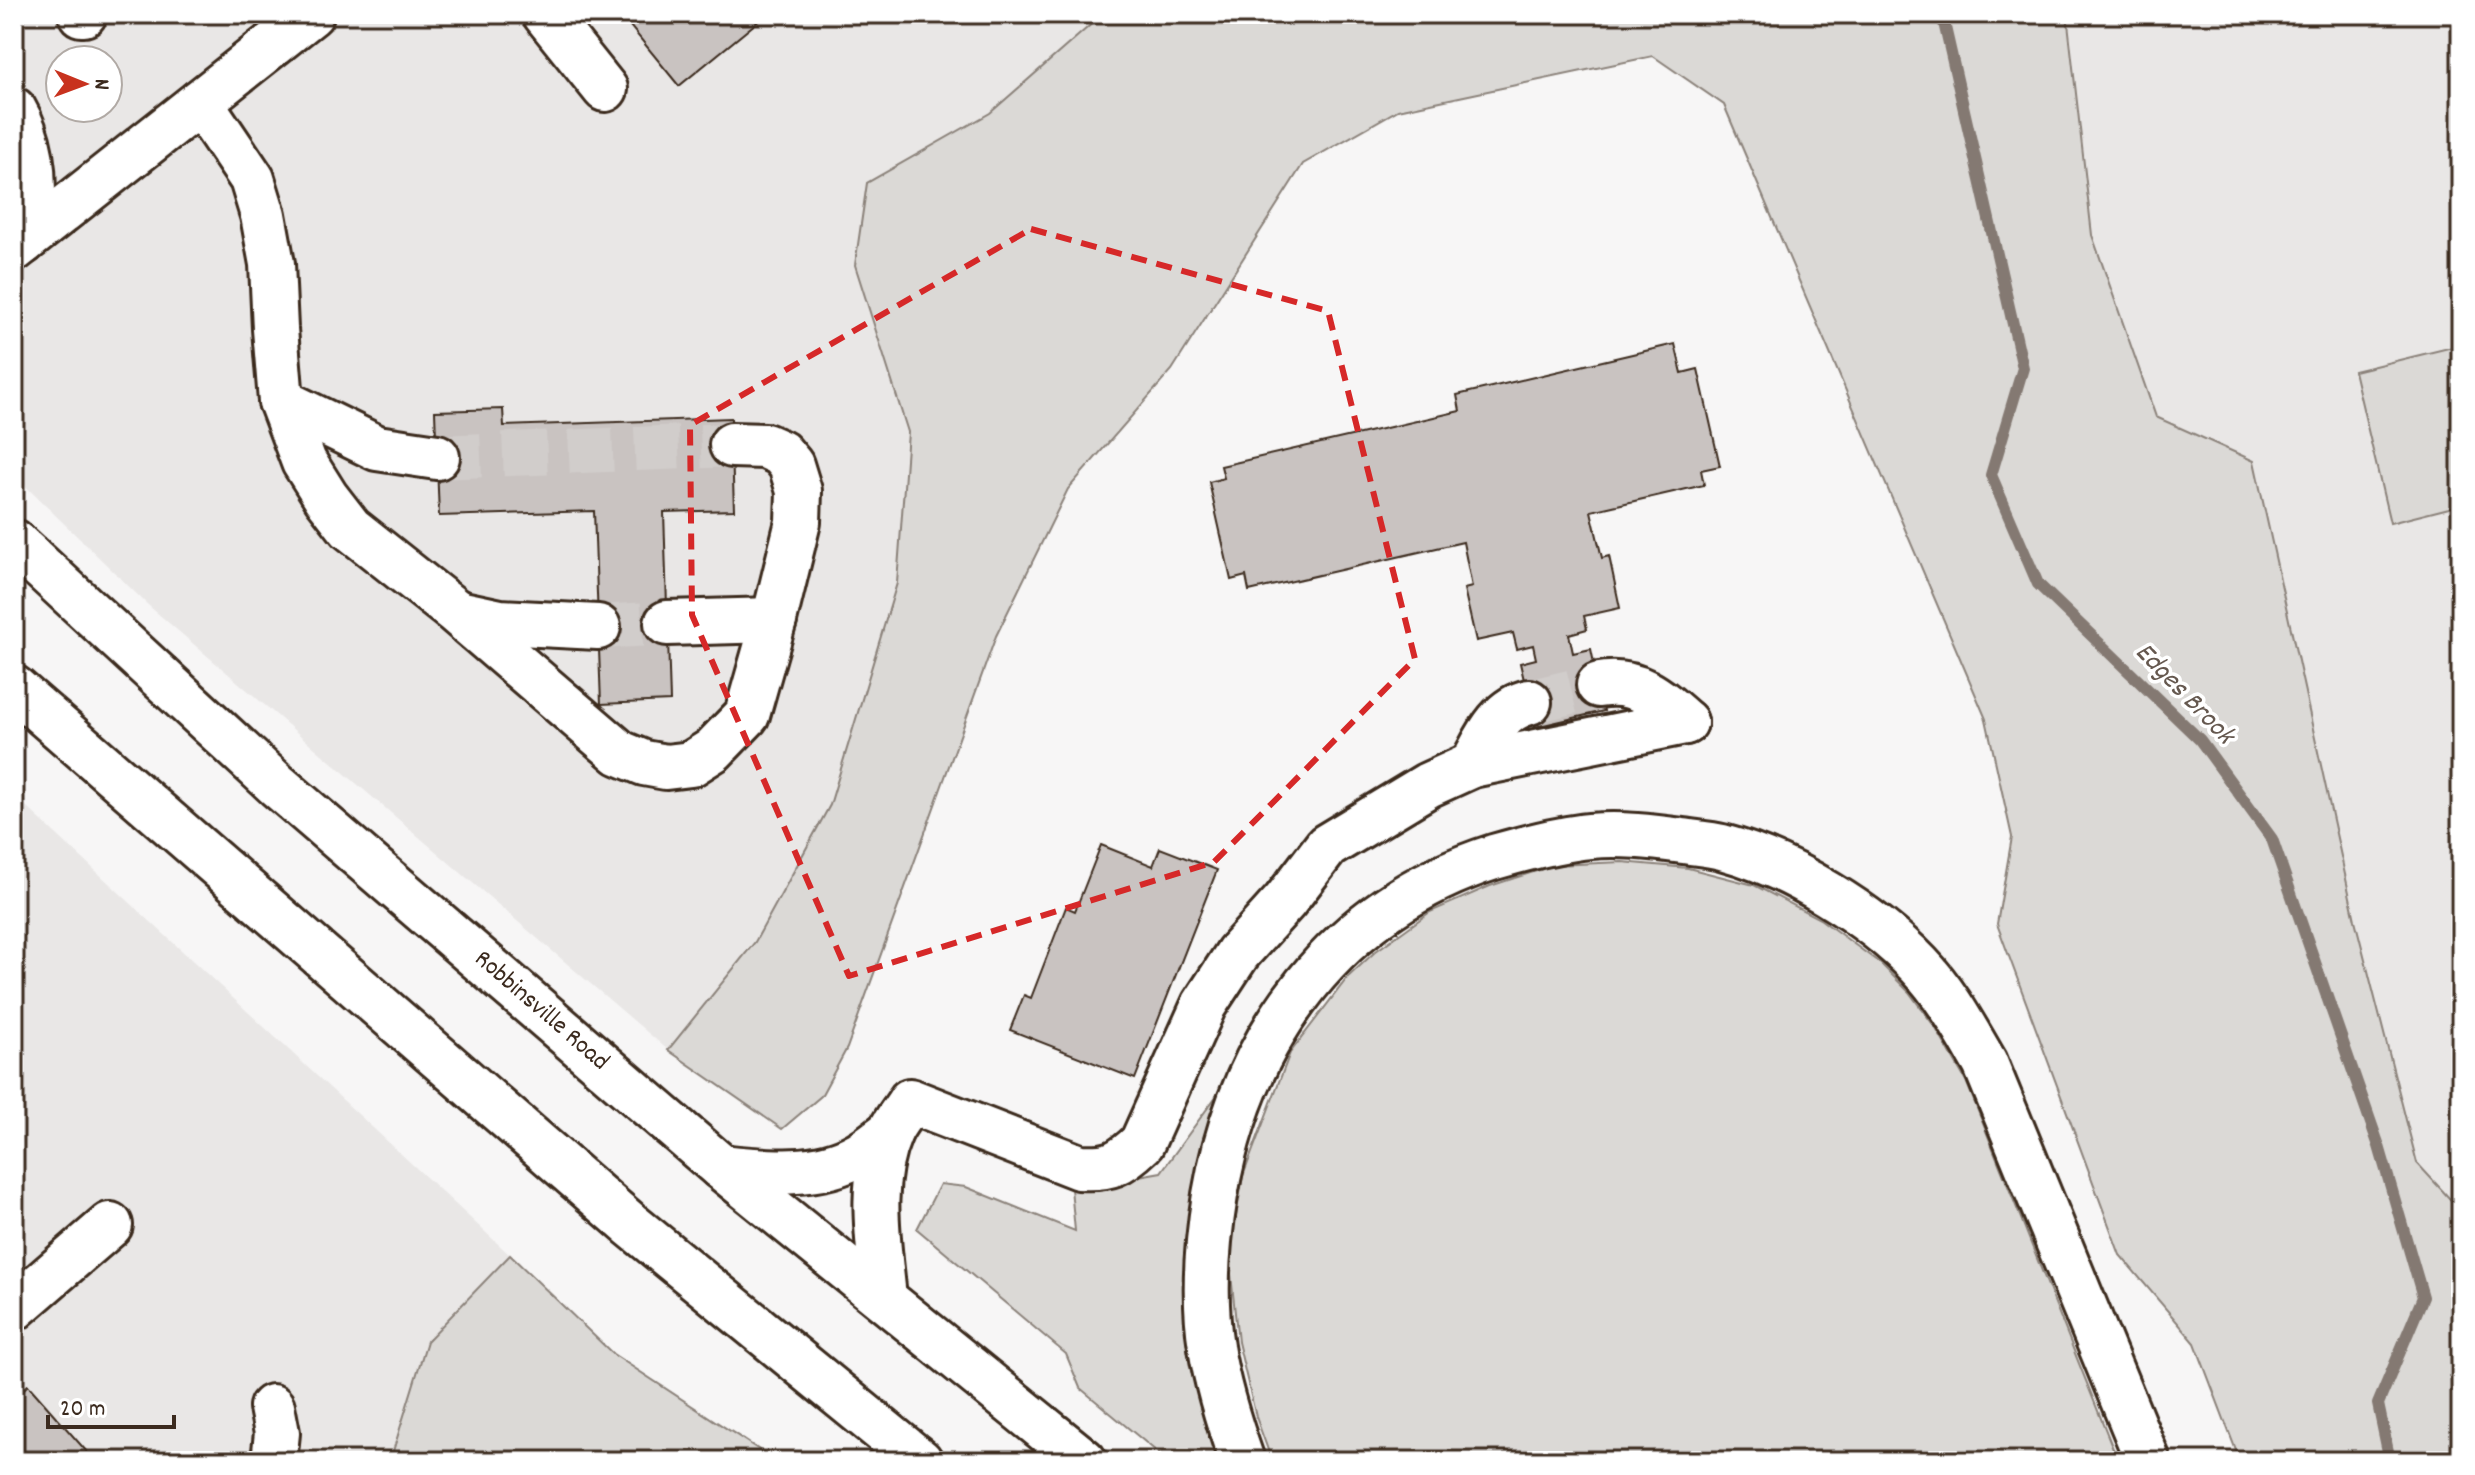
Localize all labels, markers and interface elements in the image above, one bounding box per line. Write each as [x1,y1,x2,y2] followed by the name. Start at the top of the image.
[44,44,124,124] north arrow
[85,79,116,90] text: N
[2124,635,2244,757] water label: Edges Brook
[465,942,617,1080] street label: Robbinsville Road
[48,1379,174,1429] scale bar
[60,1393,106,1427] text: 20 m

